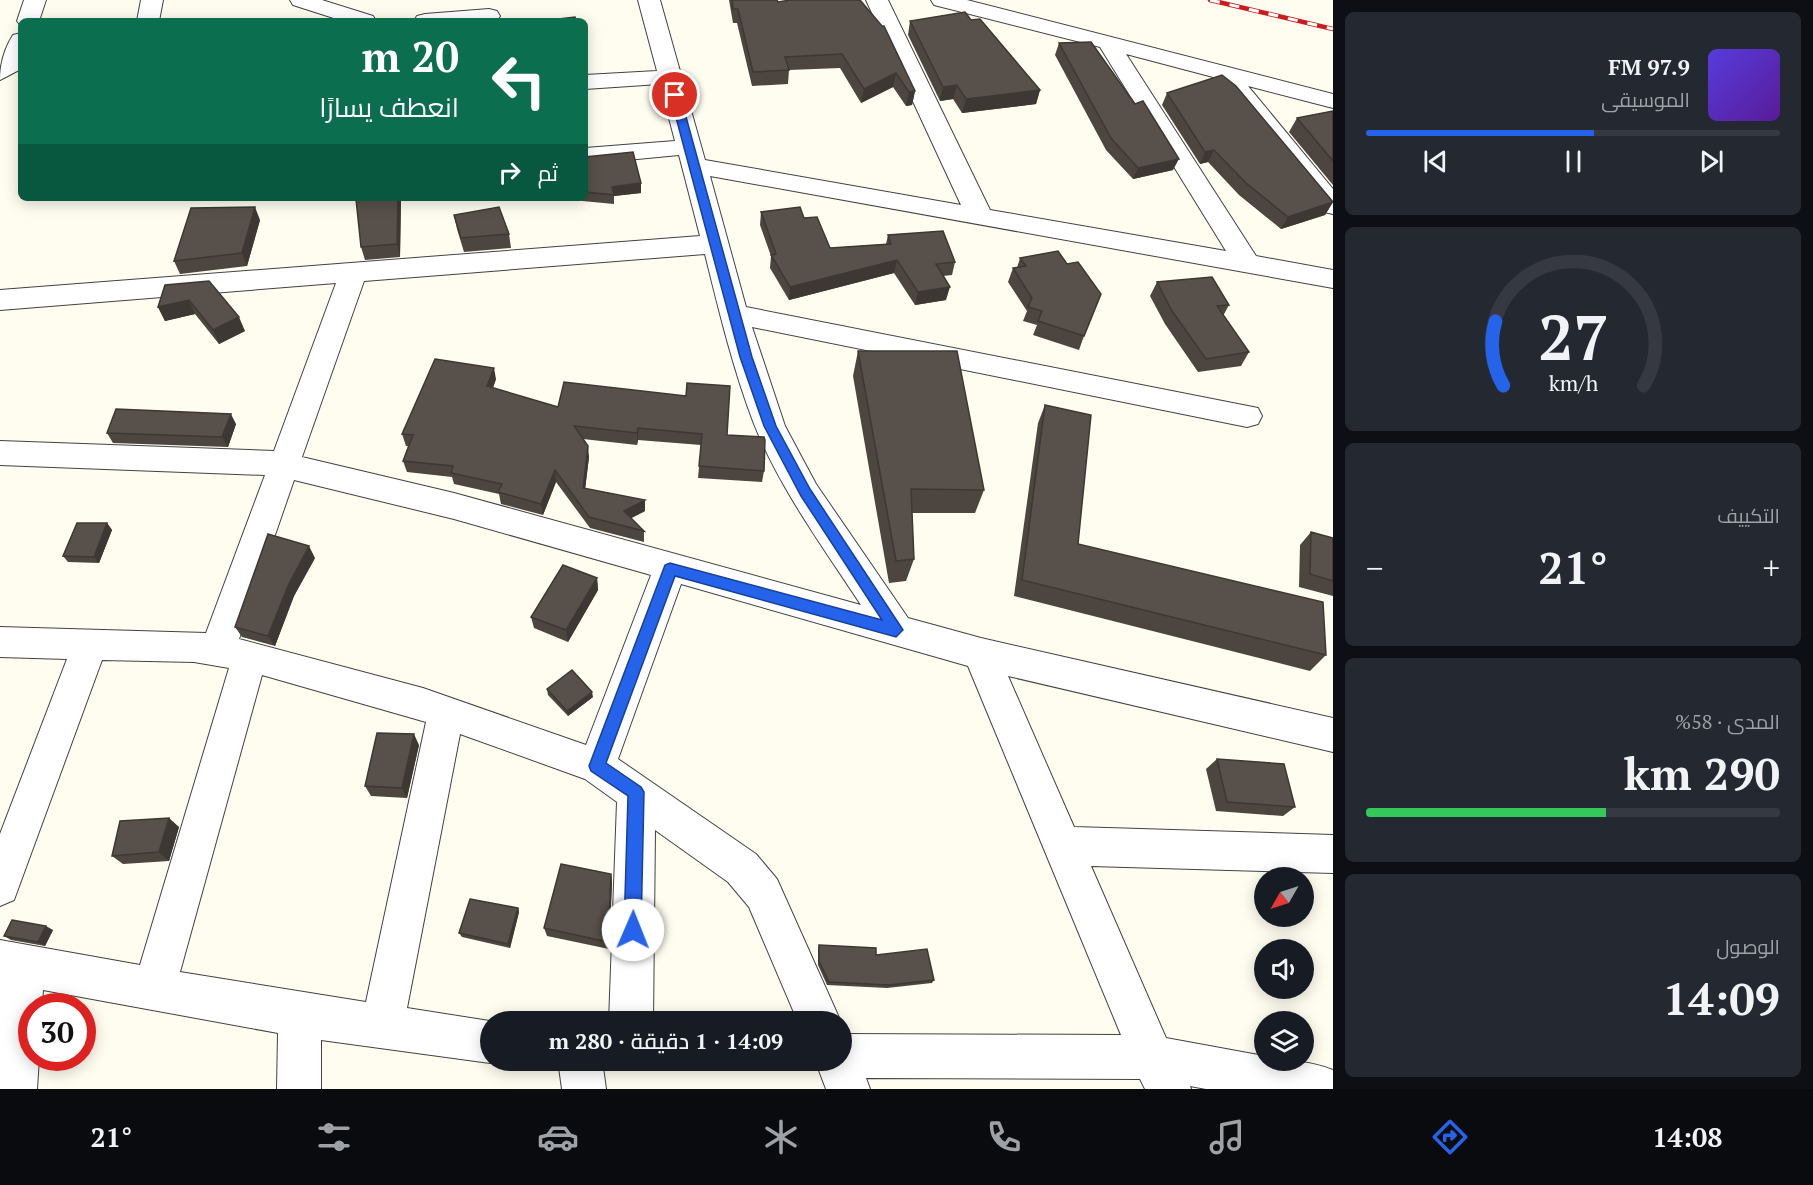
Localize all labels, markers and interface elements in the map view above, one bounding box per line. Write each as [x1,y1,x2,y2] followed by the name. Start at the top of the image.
[361,28,459,84] text: 20 m
[480,42,558,120] icon: left
[1608,52,1690,81] text: 97.9 FM
[649,69,700,120] pin
[658,78,691,111] icon: arrive
[1601,86,1690,113] text: الموسيقى
[319,89,459,125] text: انعطف يسارًا
[1419,145,1452,178] icon: previous
[1557,145,1590,178] icon: pause
[1695,145,1728,178] icon: next
[493,156,526,189] icon: right
[538,158,558,187] text: ثم
[1538,295,1608,378] text: 27
[1548,370,1598,398] text: km/h
[1717,502,1780,529] text: التكييف
[1538,537,1608,597] text: 21°
[1366,546,1384,589] text: −
[1762,546,1780,589] text: +
[1675,708,1780,735] text: المدى · 58%
[1624,743,1780,803] text: 290 km
[1254,867,1314,927] north arrow
[1254,867,1314,1071] map controls
[601,898,665,962] position arrow
[1716,933,1780,960] text: الوصول
[1254,939,1314,999] button: sound
[1663,968,1780,1028] text: 14:09
[18,993,96,1071] speed limit sign: 30
[1254,1011,1314,1071] button: layers
[549,1026,783,1055] text: 14:09 · 1 دقيقة · 280 m
[313,1116,355,1158] icon: filters
[537,1116,579,1158] icon: car
[760,1116,802,1158] icon: climate
[983,1116,1025,1158] icon: phone
[1206,1116,1248,1158] icon: music
[1429,1116,1471,1158] icon: directions
[91,1119,132,1155] text: 21°
[1652,1119,1722,1155] text: 14:08

